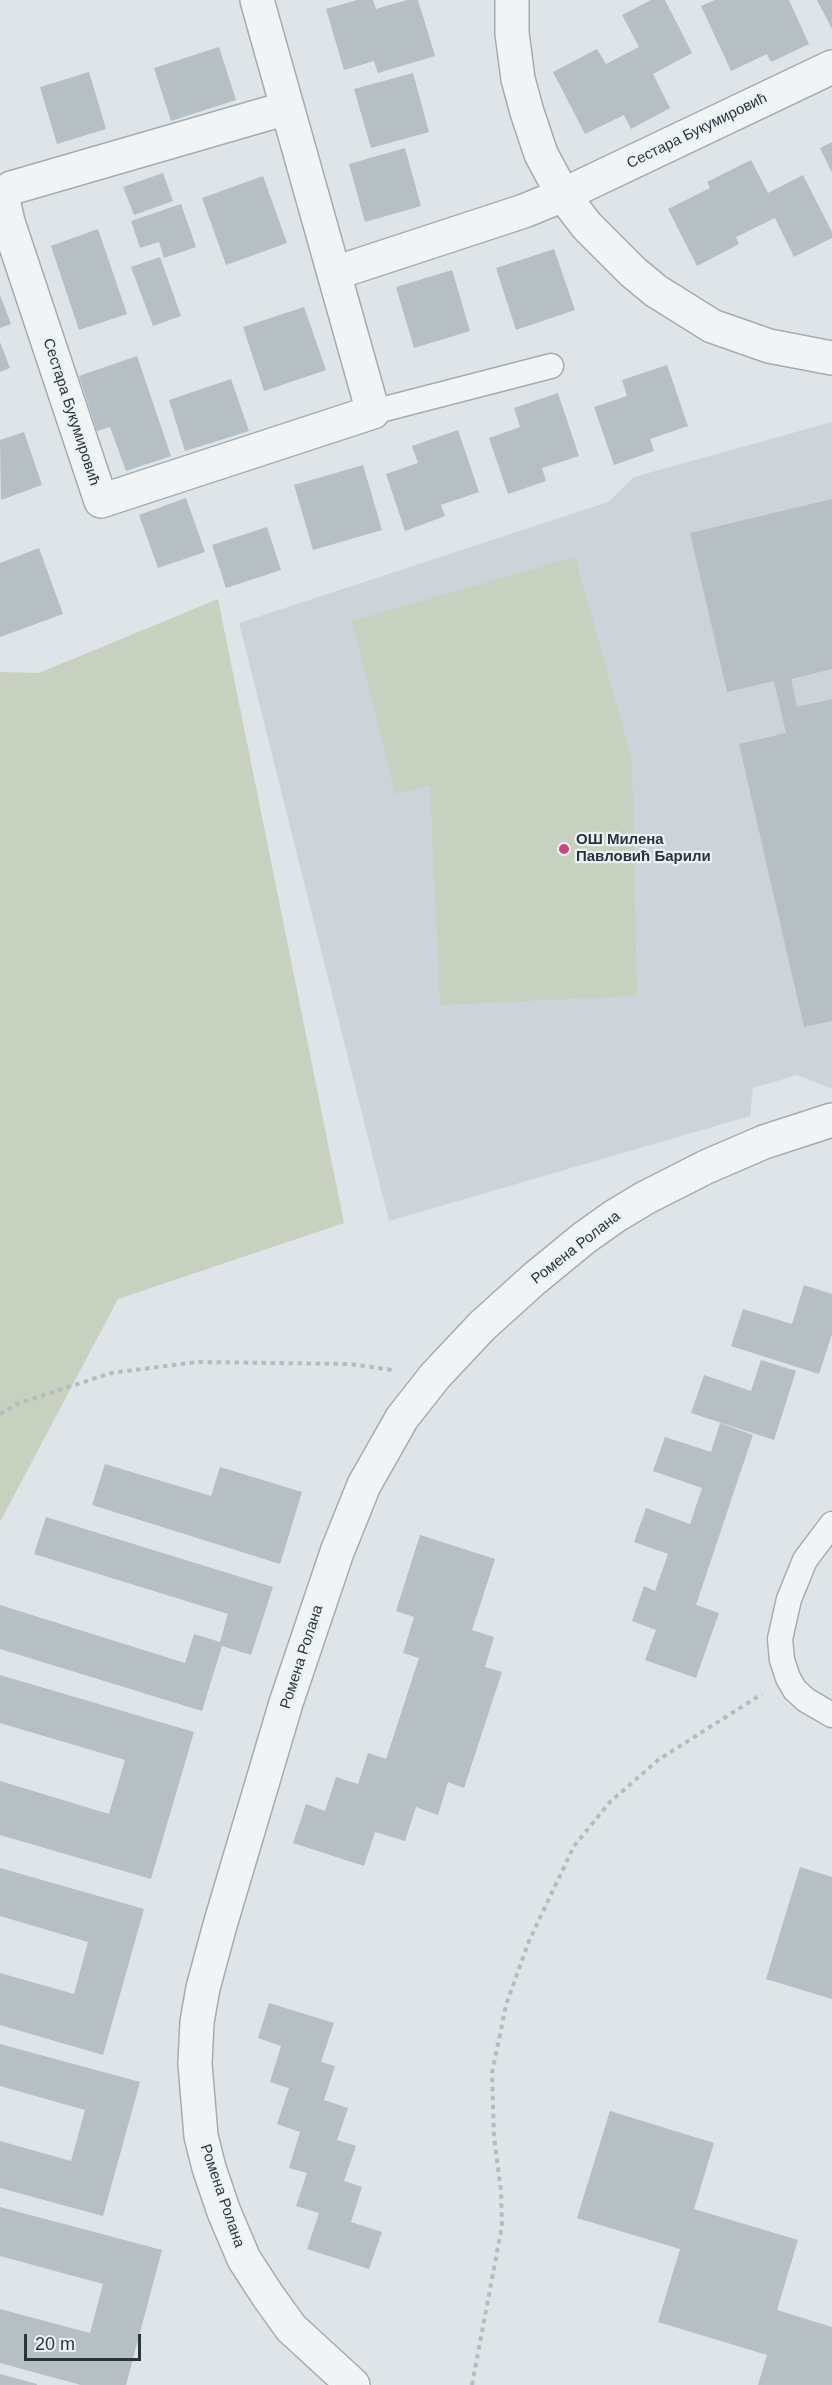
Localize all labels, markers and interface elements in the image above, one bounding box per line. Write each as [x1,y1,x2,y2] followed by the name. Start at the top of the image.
[624,89,770,173] street label: Сестара Букумировић
[39,336,103,488] street label: Сестара Букумировић
[576,831,711,866] place label: ОШ Милена Павловић Барили
[557,842,571,856] marker: ОШ Милена Павловић Барили
[528,1208,624,1288] street label: Ромена Ролана
[277,1603,327,1711] street label: Ромена Ролана
[196,2142,248,2250] street label: Ромена Ролана
[27,2322,144,2360] scale bar
[35,2334,75,2354] text: 20 m

